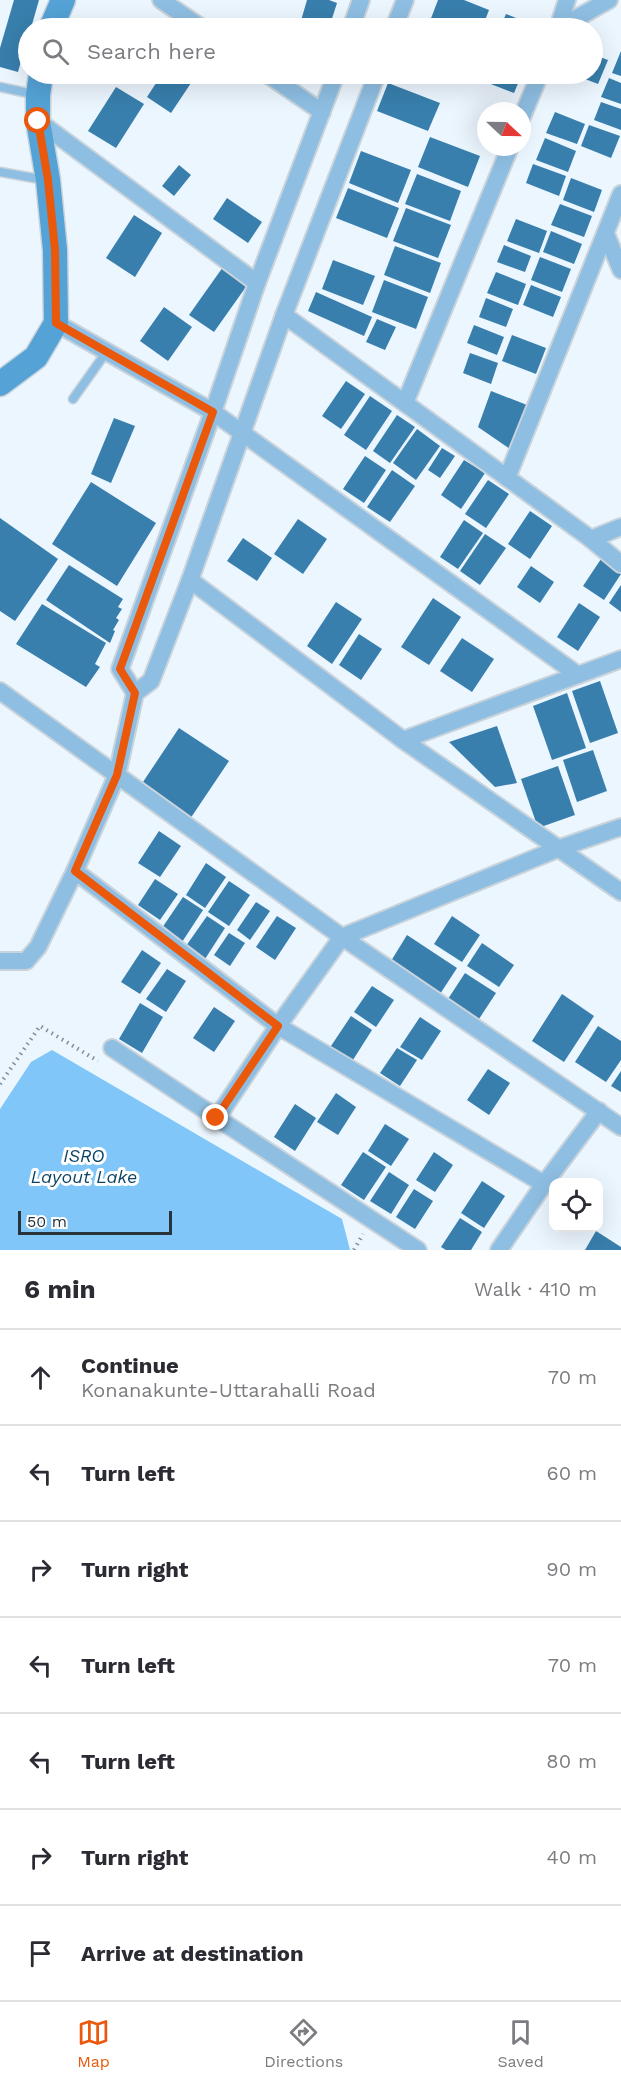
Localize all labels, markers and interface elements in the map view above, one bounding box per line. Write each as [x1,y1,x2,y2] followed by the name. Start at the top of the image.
[18,18,603,84] search box
[39,35,72,68] icon: search
[87,39,216,64] text: Search here
[477,102,531,156] north arrow
[24,107,50,133] route start
[202,1104,228,1130] route end
[31,1145,137,1187] water label: ISRO Layout Lake
[549,1178,603,1232] map controls
[549,1178,603,1232] button: locate
[18,1208,172,1236] scale bar
[27,1212,67,1231] text: 50 m
[24,1274,96,1304] text: 6 min
[474,1277,597,1301] text: Walk · 410 m
[81,1353,179,1378] text: Continue
[24,1361,57,1394] icon: ahead
[548,1365,597,1389] text: 70 m
[81,1378,376,1402] text: Konanakunte-Uttarahalli Road
[24,1457,57,1490] icon: left
[81,1461,175,1486] text: Turn left
[547,1461,597,1485] text: 60 m
[24,1553,57,1586] icon: right
[81,1557,188,1582] text: Turn right
[546,1557,597,1581] text: 90 m
[24,1649,57,1682] icon: left
[81,1653,175,1678] text: Turn left
[548,1653,597,1677] text: 70 m
[24,1745,57,1778] icon: left
[81,1749,175,1774] text: Turn left
[546,1749,597,1773] text: 80 m
[24,1841,57,1874] icon: right
[81,1845,188,1870] text: Turn right
[546,1845,597,1869] text: 40 m
[24,1937,57,1970] icon: arrive
[81,1941,304,1966] text: Arrive at destination
[77,2016,110,2071] tab: Map
[264,2016,343,2071] tab: Directions
[497,2016,544,2071] tab: Saved

